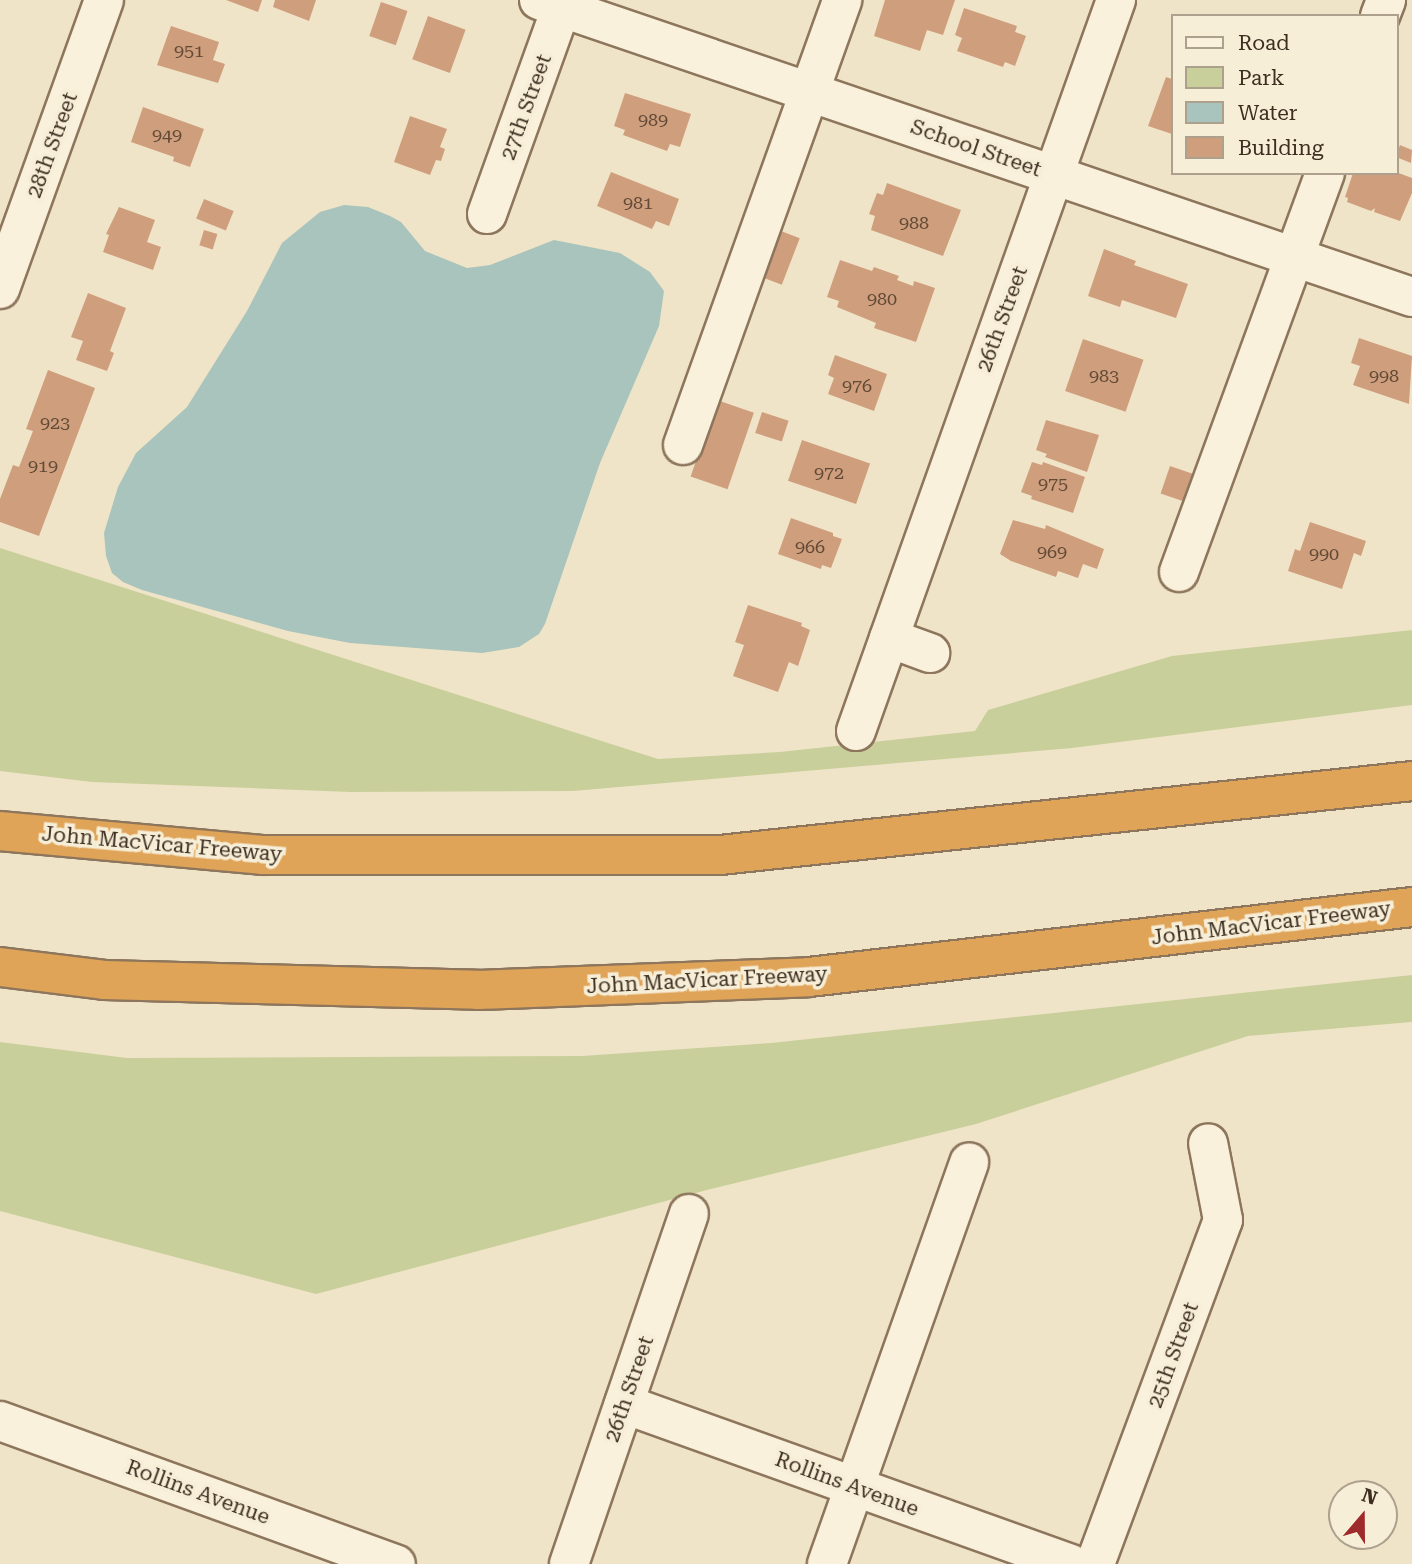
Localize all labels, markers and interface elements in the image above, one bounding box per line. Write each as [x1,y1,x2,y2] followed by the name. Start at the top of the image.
[1170,14,1398,175] legend
[1238,31,1290,55] text: Road
[174,40,204,62] house number: 951
[495,51,557,163] street label: 27th Street
[1238,66,1284,90] text: Park
[21,89,83,201] street label: 28th Street
[1238,101,1297,125] text: Water
[638,109,668,131] house number: 989
[907,114,1045,182] street label: School Street
[152,124,182,146] house number: 949
[1238,136,1324,160] text: Building
[623,192,653,214] house number: 981
[899,212,929,234] house number: 988
[971,263,1033,375] street label: 26th Street
[867,288,897,310] house number: 980
[1089,365,1119,387] house number: 983
[1369,365,1399,387] house number: 998
[842,375,872,397] house number: 976
[40,412,70,434] house number: 923
[28,455,58,477] house number: 919
[814,462,844,484] house number: 972
[1038,473,1068,495] house number: 975
[795,536,825,558] house number: 966
[1037,541,1067,563] house number: 969
[1309,543,1339,565] house number: 990
[41,821,283,867] street label: John MacVicar Freeway
[1150,896,1392,950] street label: John MacVicar Freeway
[586,961,828,999] street label: John MacVicar Freeway
[1142,1299,1204,1411] street label: 25th Street
[599,1333,659,1445] street label: 26th Street
[772,1446,922,1522] street label: Rollins Avenue
[123,1454,273,1530] street label: Rollins Avenue
[1328,1480,1398,1550] north arrow
[1359,1483,1380,1510] text: N

